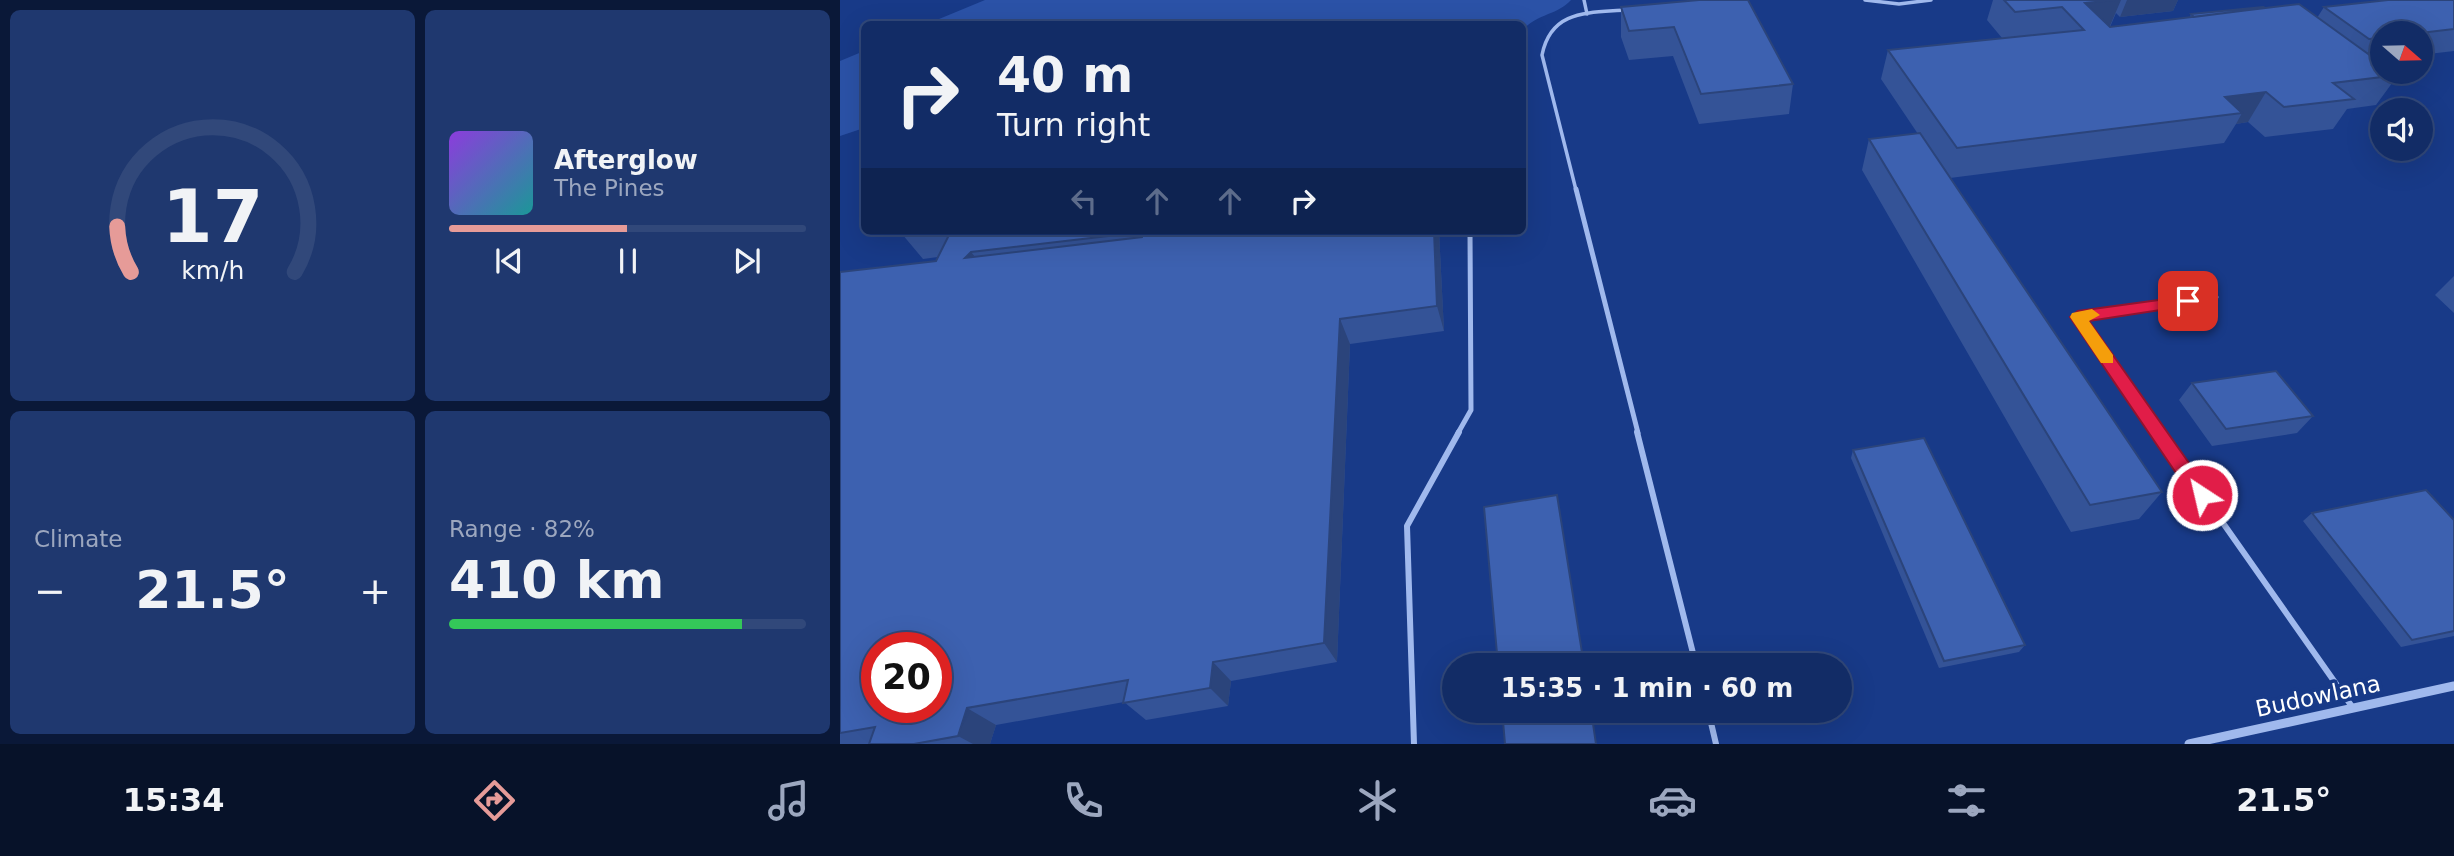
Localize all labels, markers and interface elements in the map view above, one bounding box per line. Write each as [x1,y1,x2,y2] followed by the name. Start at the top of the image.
[2370,21,2432,84] north arrow
[2370,21,2433,161] map controls
[997,47,1133,104] text: 40 m
[882,49,973,140] icon: right
[2370,98,2433,161] button: sound
[997,106,1150,144] text: Turn right
[554,145,698,175] text: Afterglow
[162,174,263,259] text: 17
[554,175,665,201] text: The Pines
[1065,182,1103,220] icon: left
[1138,182,1176,220] icon: ahead
[1211,182,1249,220] icon: ahead
[1284,182,1322,220] icon: right
[490,242,528,280] icon: previous
[609,242,647,280] icon: pause
[728,242,766,280] icon: next
[181,256,244,285] text: km/h
[2158,271,2218,331] pin
[2169,282,2207,320] icon: arrive
[2165,458,2239,532] position arrow
[449,516,595,542] text: Range · 82%
[34,526,123,552] text: Climate
[449,550,664,610] text: 410 km
[135,560,290,620] text: 21.5°
[34,569,66,613] text: −
[359,569,391,613] text: +
[861,632,952,723] speed limit sign: 20
[2253,670,2383,722] street label: Budowlana
[1501,673,1793,703] text: 15:35 · 1 min · 60 m
[470,776,519,825] icon: directions
[764,776,813,825] icon: music
[1059,776,1108,825] icon: phone
[1353,776,1402,825] icon: climate
[1648,776,1697,825] icon: car
[1942,776,1991,825] icon: filters
[123,781,225,819] text: 15:34
[2236,781,2331,819] text: 21.5°

